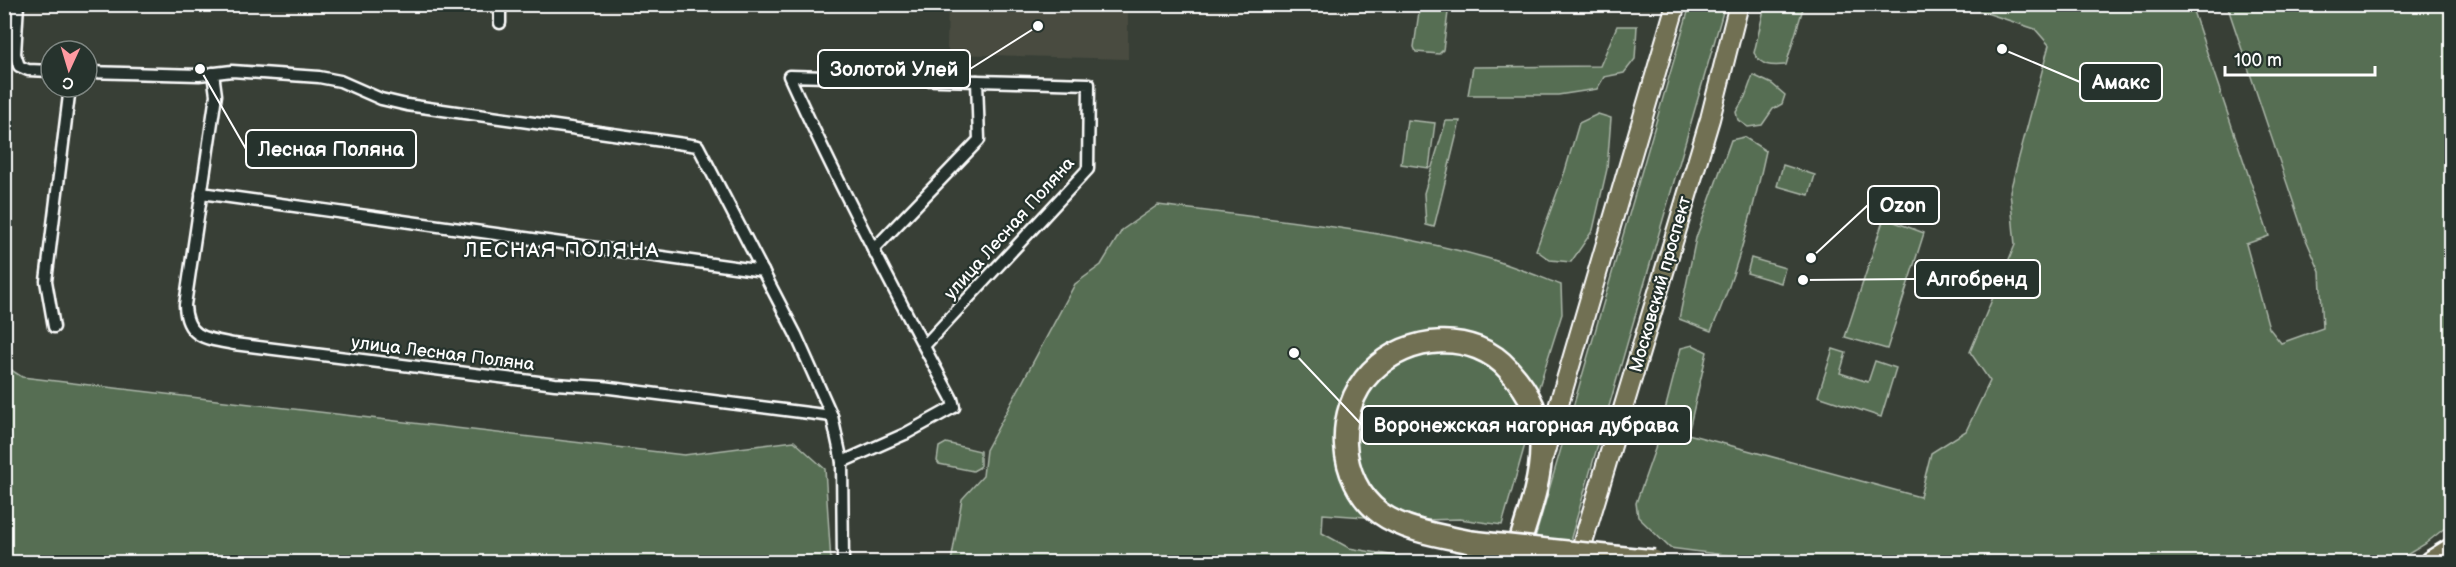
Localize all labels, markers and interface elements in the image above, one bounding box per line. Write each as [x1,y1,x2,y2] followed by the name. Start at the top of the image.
[39,39,99,99] north arrow
[2225,39,2375,77] scale bar
[818,50,970,88] callout: Золотой Улей
[2234,50,2282,71] text: 100 m
[830,58,958,82] text: Золотой Улей
[2080,63,2162,101] callout: Амакс
[2091,71,2150,95] text: Амакс
[62,73,74,92] text: С
[246,130,416,168] callout: Лесная Поляна
[257,138,404,162] text: Лесная Поляна
[940,153,1079,304] street label: улица Лесная Поляна
[1868,186,1939,224] callout: Ozon
[1625,193,1696,375] street label: Московский проспект
[1880,194,1926,218] text: Ozon
[463,238,660,263] district label: ЛЕСНАЯ ПОЛЯНА
[1915,260,2040,298] callout: Алгобренд
[1926,268,2027,292] text: Алгобренд
[350,332,536,375] street label: улица Лесная Поляна
[1362,406,1691,444] callout: Воронежская нагорная дубрава
[1373,414,1679,438] text: Воронежская нагорная дубрава

